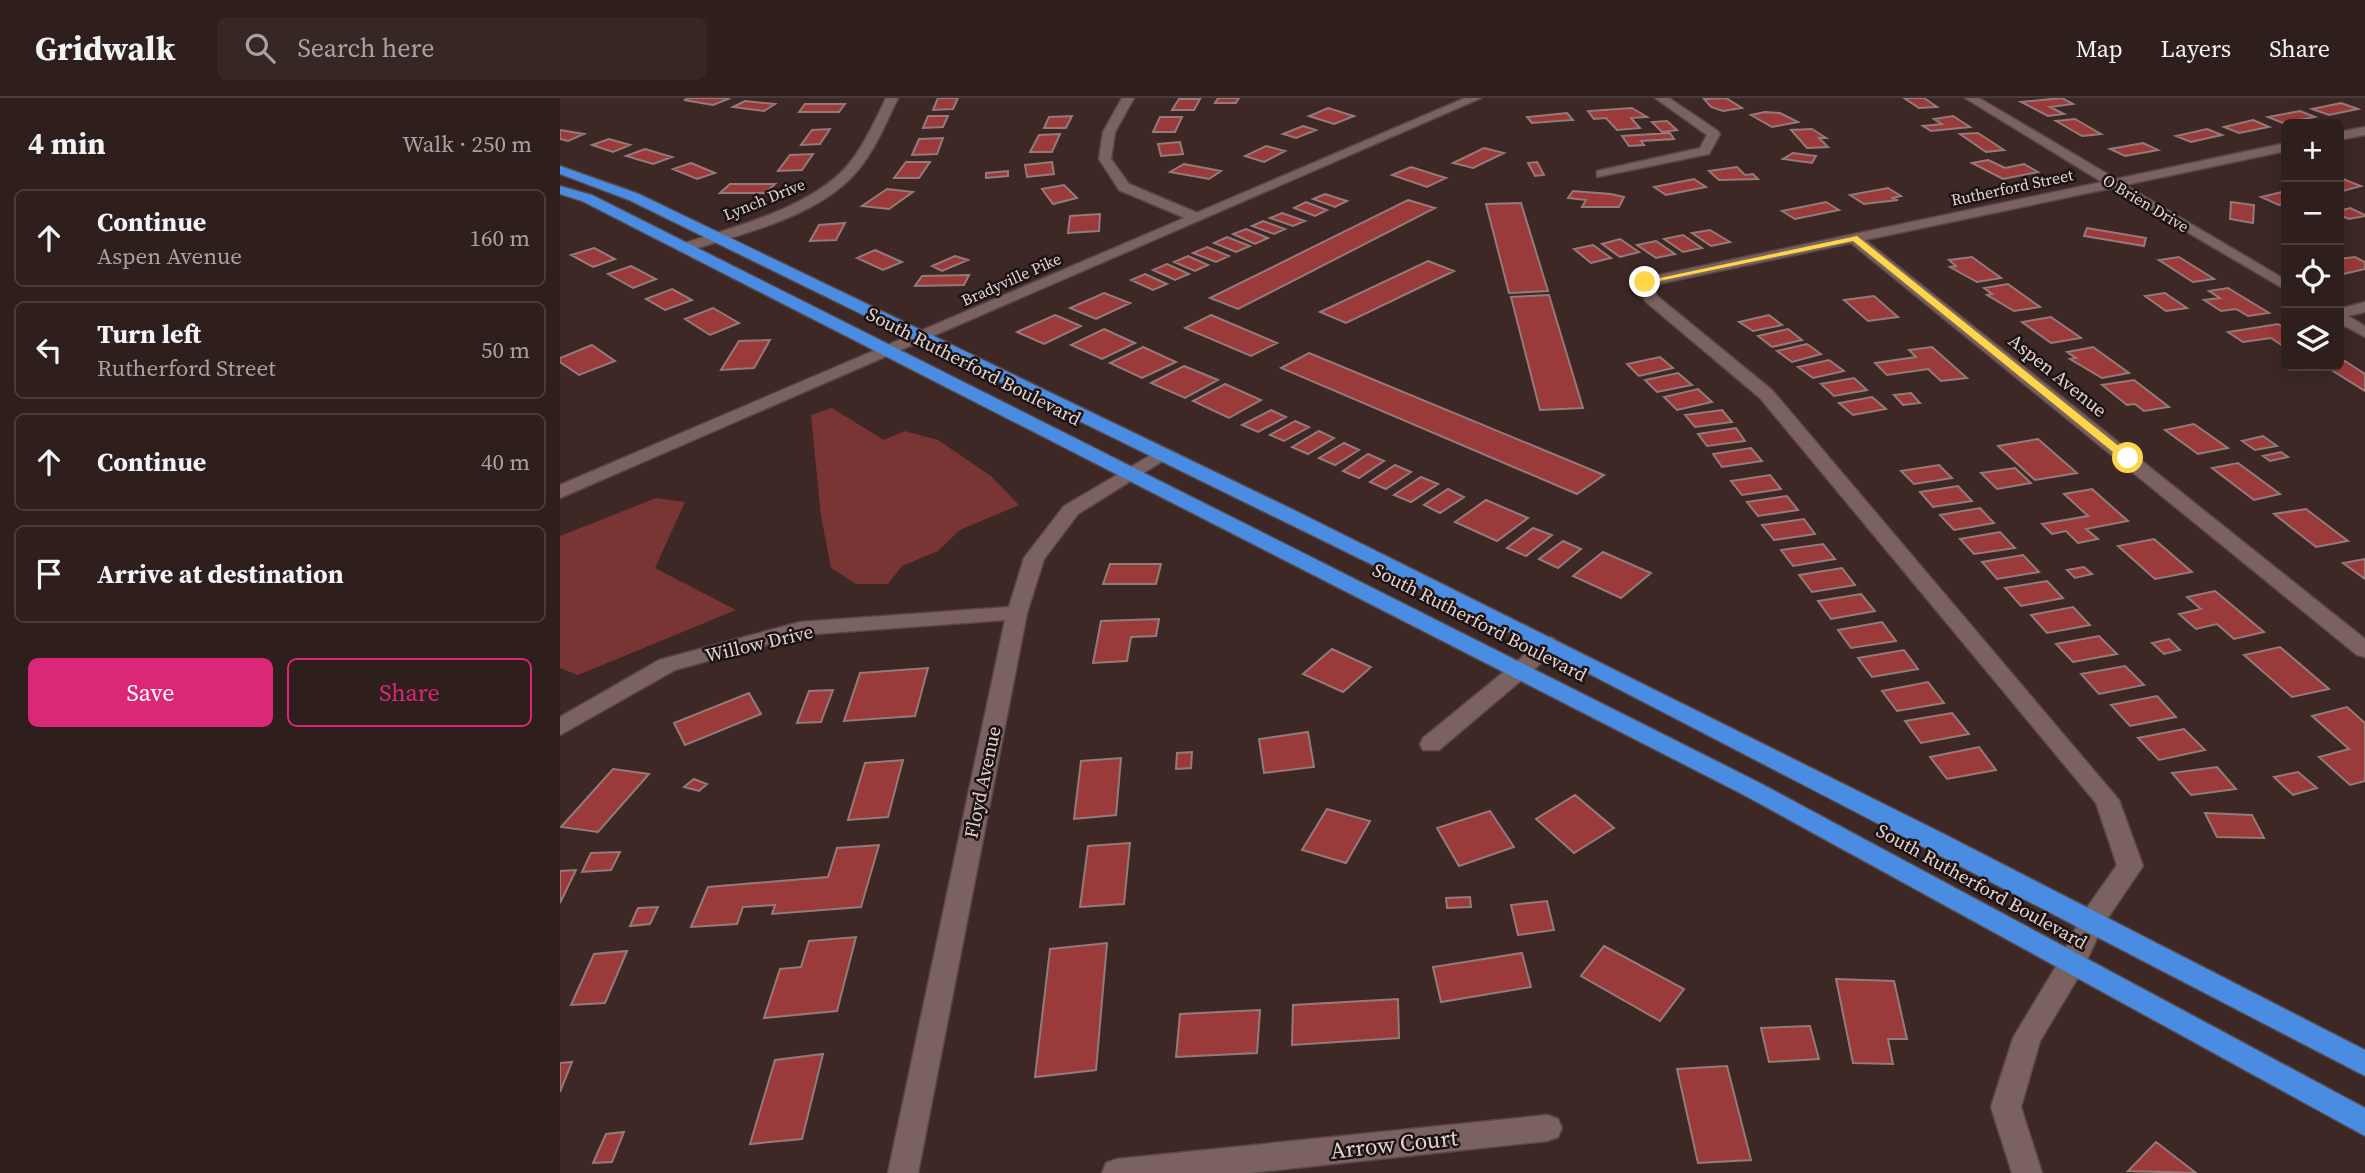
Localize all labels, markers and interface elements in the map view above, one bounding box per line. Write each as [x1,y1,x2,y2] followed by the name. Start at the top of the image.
[217,17,707,80] search box
[35,26,175,71] text: Gridwalk
[241,29,279,67] icon: search
[297,30,435,66] text: Search here
[2076,32,2123,65] text: Map
[2161,32,2231,65] text: Layers
[2269,32,2330,65] text: Share
[2281,119,2344,371] map controls
[2281,119,2344,182] button: +
[28,123,106,164] text: 4 min
[402,128,532,160] text: Walk · 250 m
[1949,163,2076,211] street label: Rutherford Street
[2099,169,2193,237] street label: O Brien Drive
[720,173,808,225] street label: Lynch Drive
[2281,182,2344,245] button: −
[97,204,206,240] text: Continue
[30,219,68,257] icon: ahead
[469,222,530,254] text: 160 m
[97,240,242,272] text: Aspen Avenue
[2281,245,2344,308] button: locate
[958,247,1064,311] street label: Bradyville Pike
[1629,266,1660,297] route end
[862,301,1086,432] street label: South Rutherford Boulevard
[2281,308,2344,371] button: layers
[97,316,201,352] text: Turn left
[2003,327,2113,423] street label: Aspen Avenue
[30,331,68,369] icon: left
[481,334,530,366] text: 50 m
[97,352,276,384] text: Rutherford Street
[2112,442,2143,473] route start
[30,443,68,481] icon: ahead
[97,444,206,480] text: Continue
[481,446,530,478] text: 40 m
[30,555,68,593] icon: arrive
[97,556,344,592] text: Arrive at destination
[1368,557,1592,688] street label: South Rutherford Boulevard
[702,618,816,668] street label: Willow Drive
[28,658,273,727] button: Save
[287,658,532,727] button: Share
[957,724,1007,840] street label: Floyd Avenue
[1872,817,2092,955] street label: South Rutherford Boulevard
[1329,1121,1460,1167] street label: Arrow Court

